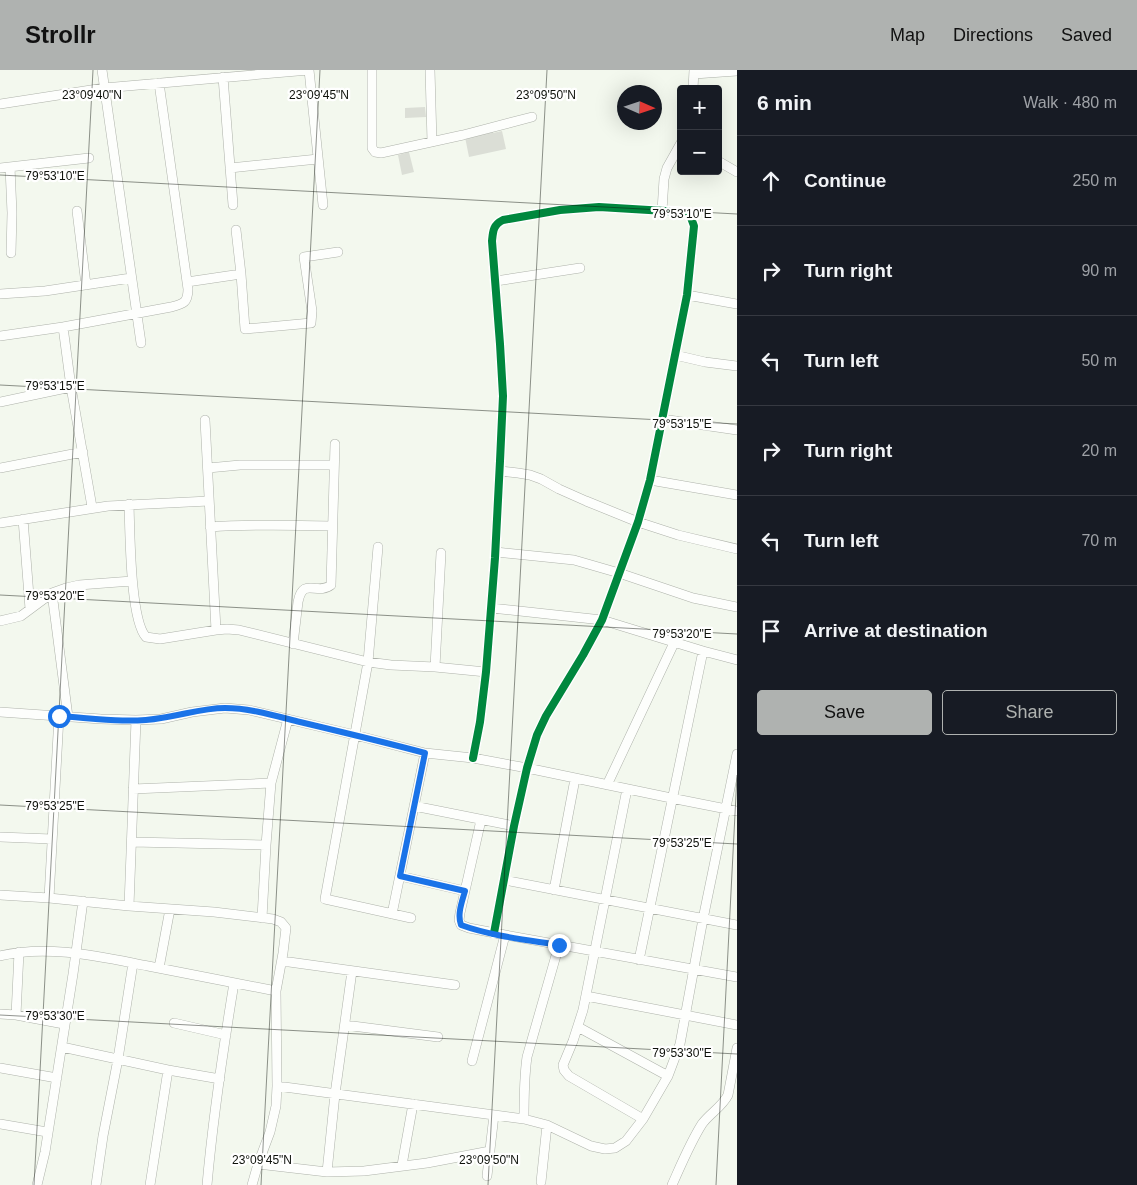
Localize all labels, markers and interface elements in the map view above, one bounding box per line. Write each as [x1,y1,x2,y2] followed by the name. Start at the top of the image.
[25,21,96,48] text: Strollr
[890,25,925,45] text: Map
[953,25,1033,45] text: Directions
[1061,25,1112,45] text: Saved
[617,85,662,130] north arrow
[677,85,722,175] map controls
[677,85,722,130] button: +
[62,88,122,102] text: 23°09'40"N
[289,88,349,102] text: 23°09'45"N
[516,88,576,102] text: 23°09'50"N
[757,91,812,114] text: 6 min
[1023,94,1117,111] text: Walk · 480 m
[677,130,722,175] button: −
[757,167,785,195] icon: ahead
[25,169,85,183] text: 79°53'10"E
[804,170,886,191] text: Continue
[1073,172,1117,189] text: 250 m
[652,207,712,221] text: 79°53'10"E
[757,257,785,285] icon: right
[804,260,892,281] text: Turn right
[1081,262,1117,279] text: 90 m
[757,347,785,375] icon: left
[804,350,879,371] text: Turn left
[1081,352,1117,369] text: 50 m
[25,379,85,393] text: 79°53'15"E
[652,417,712,431] text: 79°53'15"E
[757,437,785,465] icon: right
[804,440,892,461] text: Turn right
[1081,442,1117,459] text: 20 m
[757,527,785,555] icon: left
[804,530,879,551] text: Turn left
[1081,532,1117,549] text: 70 m
[25,589,85,603] text: 79°53'20"E
[757,617,785,645] icon: arrive
[804,620,988,641] text: Arrive at destination
[652,627,712,641] text: 79°53'20"E
[757,690,932,735] button: Save
[942,690,1117,735] button: Share
[48,705,71,728] route start
[25,799,85,813] text: 79°53'25"E
[652,836,712,850] text: 79°53'25"E
[548,934,571,957] route end
[25,1009,85,1023] text: 79°53'30"E
[652,1046,712,1060] text: 79°53'30"E
[232,1153,292,1167] text: 23°09'45"N
[459,1153,519,1167] text: 23°09'50"N

